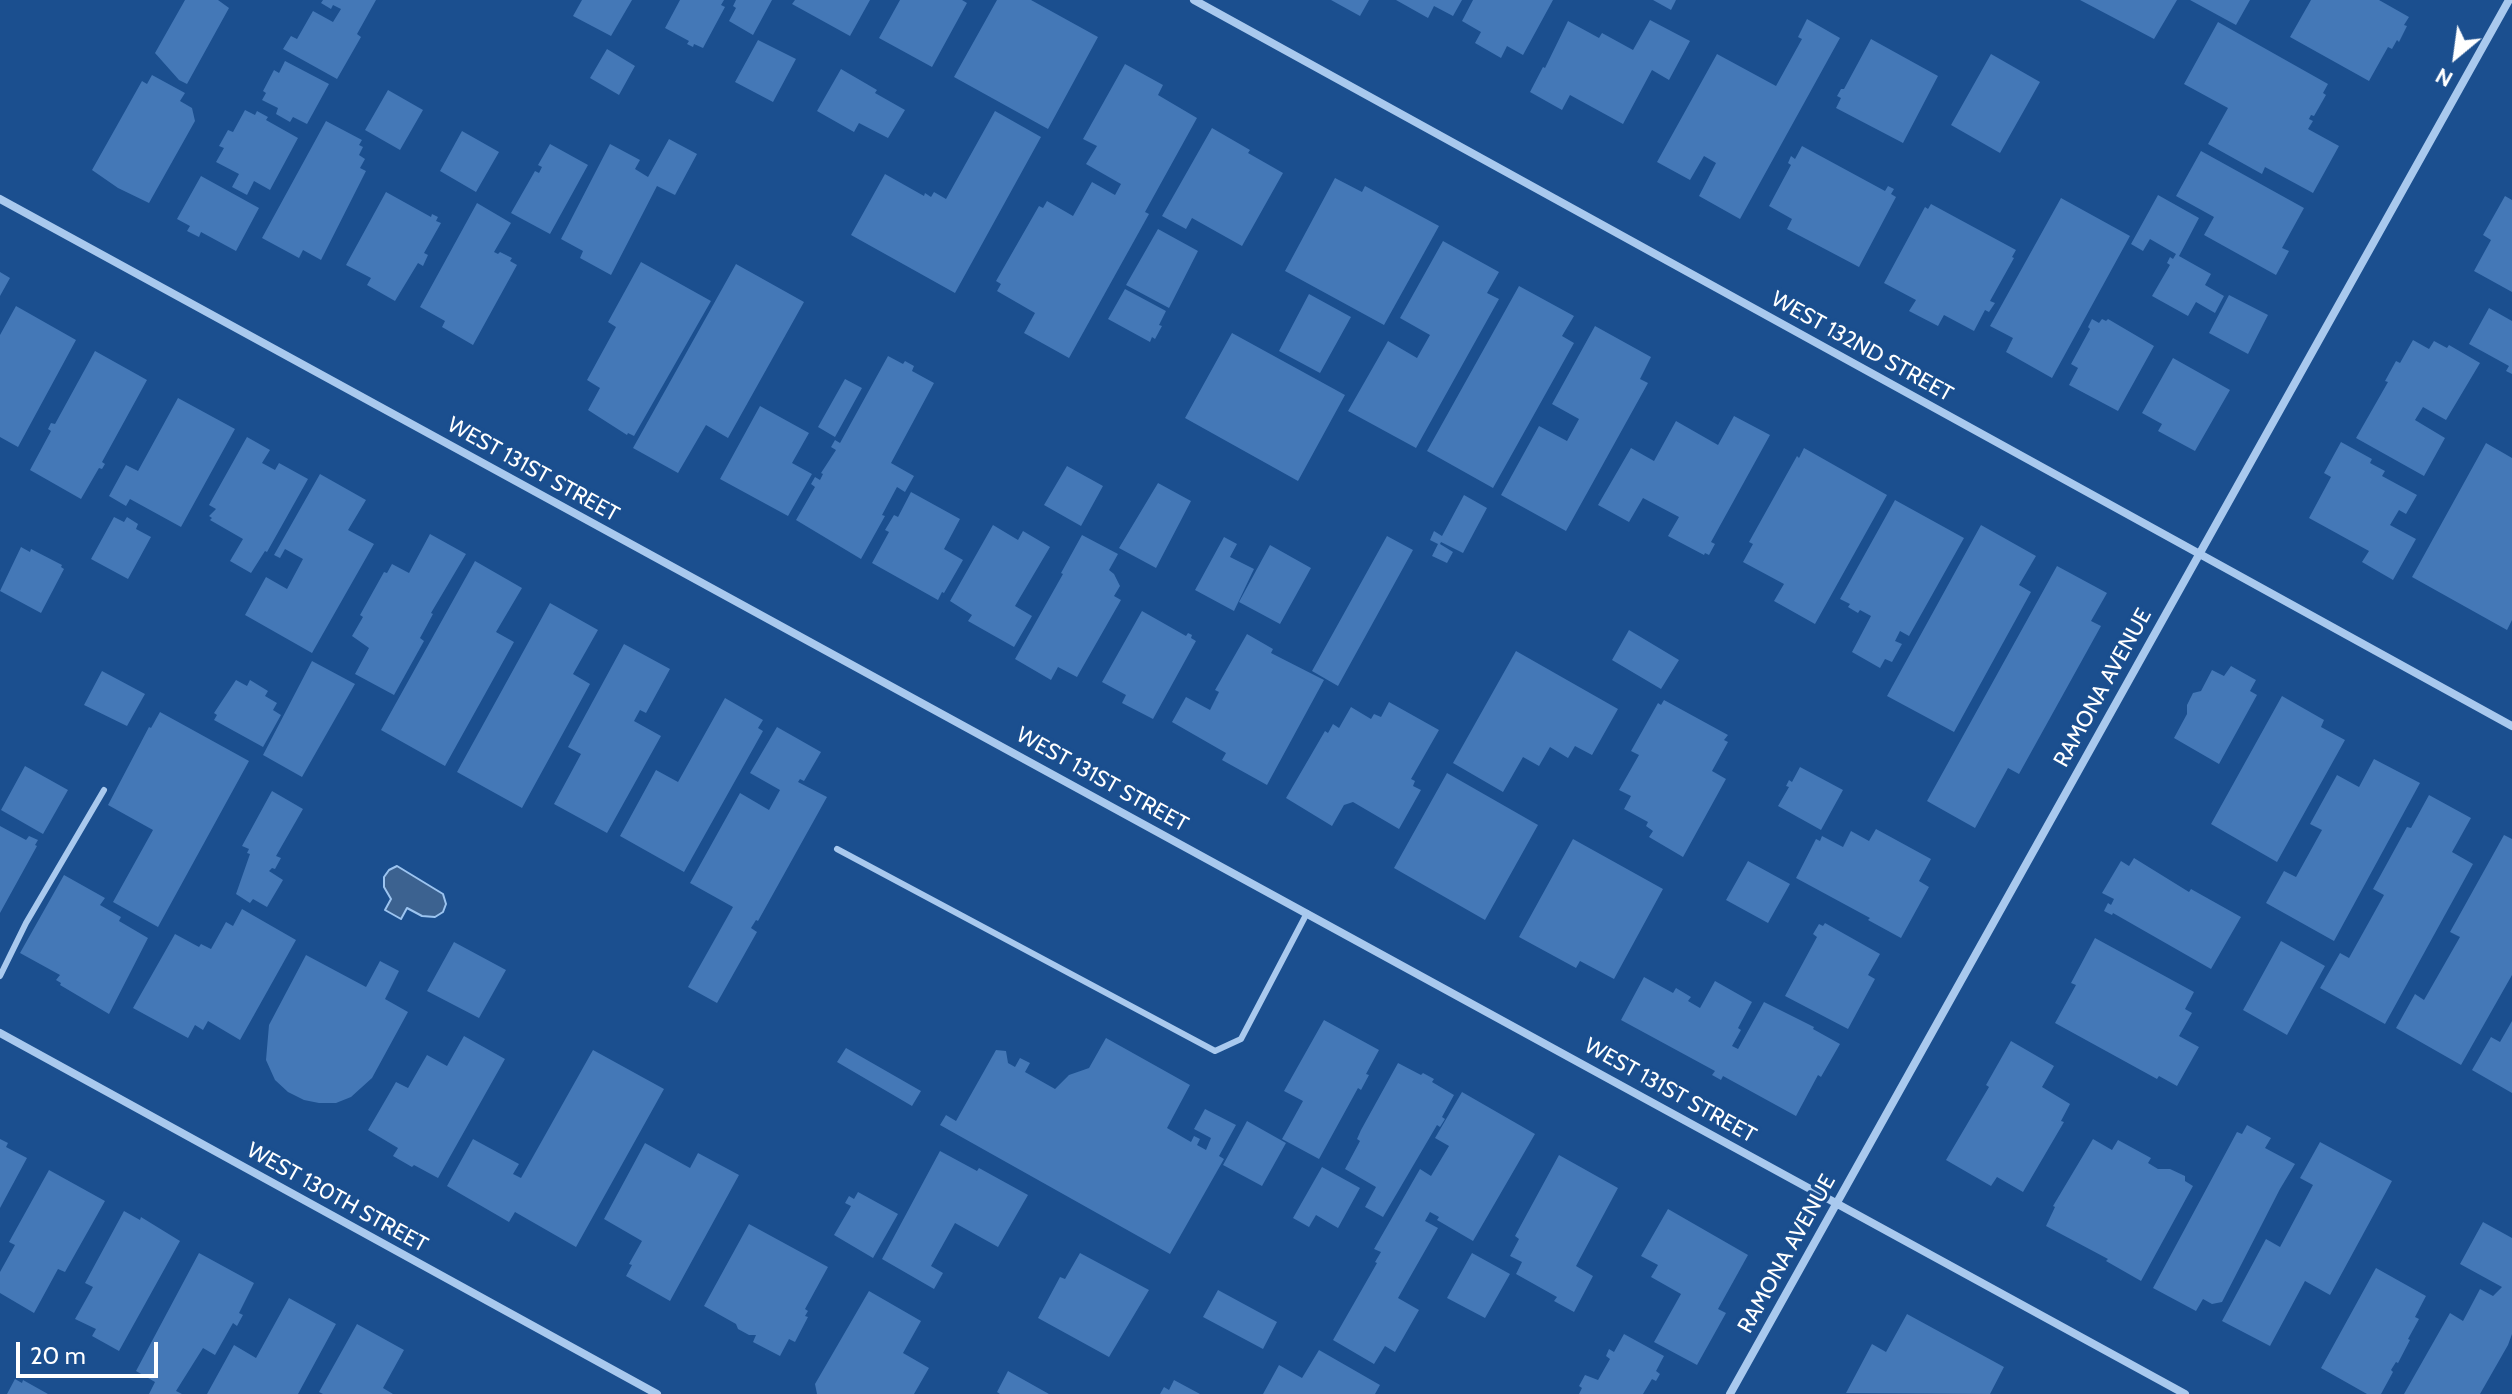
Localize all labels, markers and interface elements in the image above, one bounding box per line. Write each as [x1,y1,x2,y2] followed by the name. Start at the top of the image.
[2416,16,2496,96] north arrow
[2431,62,2457,93] text: N
[1767,286,1957,408] street label: WEST 132ND STREET
[443,412,623,528] street label: WEST 131ST STREET
[2049,604,2157,772] street label: RAMONA AVENUE
[1012,722,1192,838] street label: WEST 131ST STREET
[1580,1033,1760,1149] street label: WEST 131ST STREET
[242,1137,432,1259] street label: WEST 130TH STREET
[1733,1170,1841,1338] street label: RAMONA AVENUE
[20,1326,162,1376] scale bar
[30,1341,86,1370] text: 20 m

